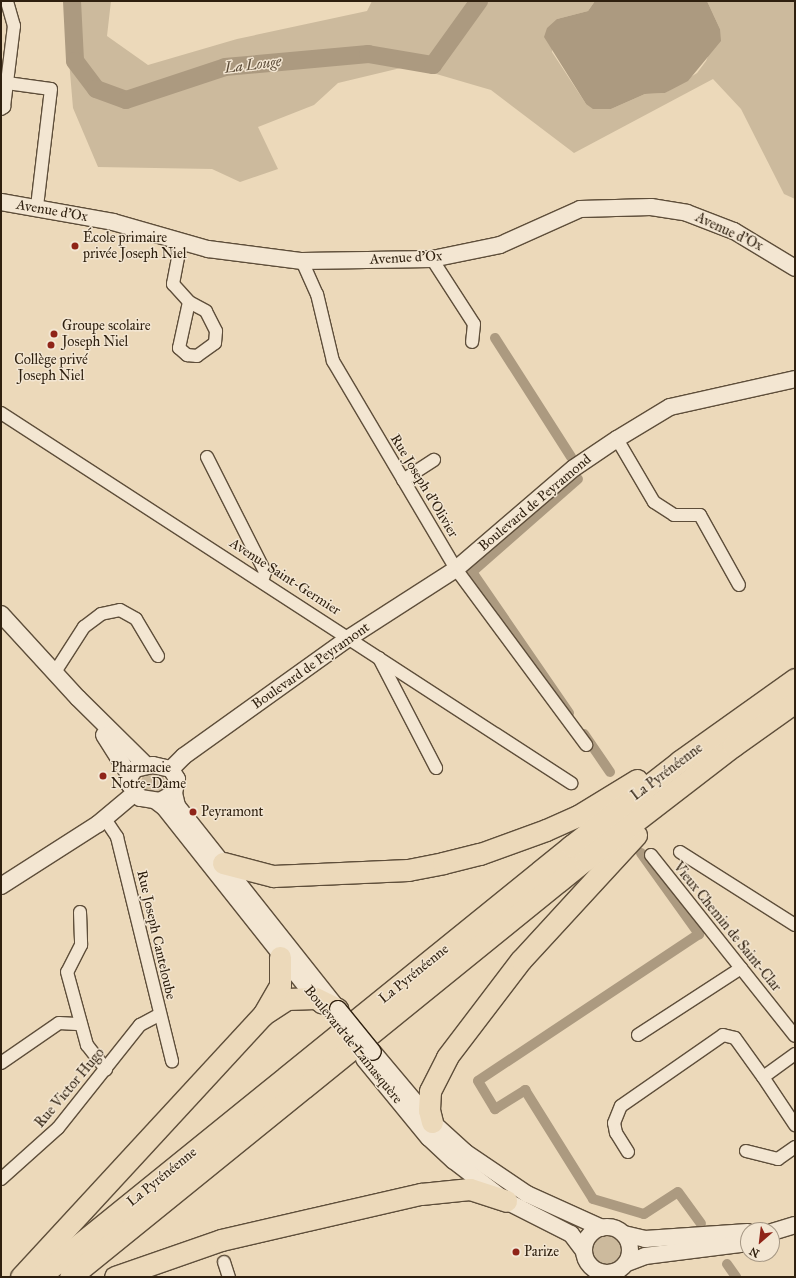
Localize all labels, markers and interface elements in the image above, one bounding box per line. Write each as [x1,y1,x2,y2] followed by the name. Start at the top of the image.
[224,53,282,77] water label: La Louge
[15,196,89,226] street label: Avenue d'Ox
[693,209,765,255] street label: Avenue d'Ox
[83,230,187,262] place label: École primaire privée Joseph Niel
[70,241,80,251] marker: École primaire privée Joseph Niel
[369,248,443,268] street label: Avenue d'Ox
[62,318,151,350] place label: Groupe scolaire Joseph Niel
[49,329,59,339] marker: Groupe scolaire Joseph Niel
[46,340,56,350] marker: Collège privé Joseph Niel
[14,352,88,384] place label: Collège privé Joseph Niel
[387,431,461,541] street label: Rue Joseph d'Olivier
[475,451,595,555] street label: Boulevard de Peyramond
[226,535,344,619] street label: Avenue Saint-Germier
[249,619,373,713] street label: Boulevard de Peyramont
[628,740,706,804] street label: La Pyrénéenne
[111,760,186,792] place label: Pharmacie Notre-Dame
[98,771,108,781] marker: Pharmacie Notre-Dame
[201,804,263,820] place label: Peyramont
[188,807,198,817] marker: Peyramont
[670,859,784,995] street label: Vieux Chemin de Saint-Clar
[133,869,179,1001] street label: Rue Joseph Canteloube
[376,941,452,1007] street label: La Pyrénéenne
[300,983,406,1107] street label: Boulevard de Lamasquère
[32,1045,108,1131] street label: Rue Victor Hugo
[124,1144,200,1210] street label: La Pyrénéenne
[740,1222,780,1262] north arrow
[524,1244,559,1260] place label: Parize
[747,1244,762,1260] text: N
[511,1247,521,1257] marker: Parize

